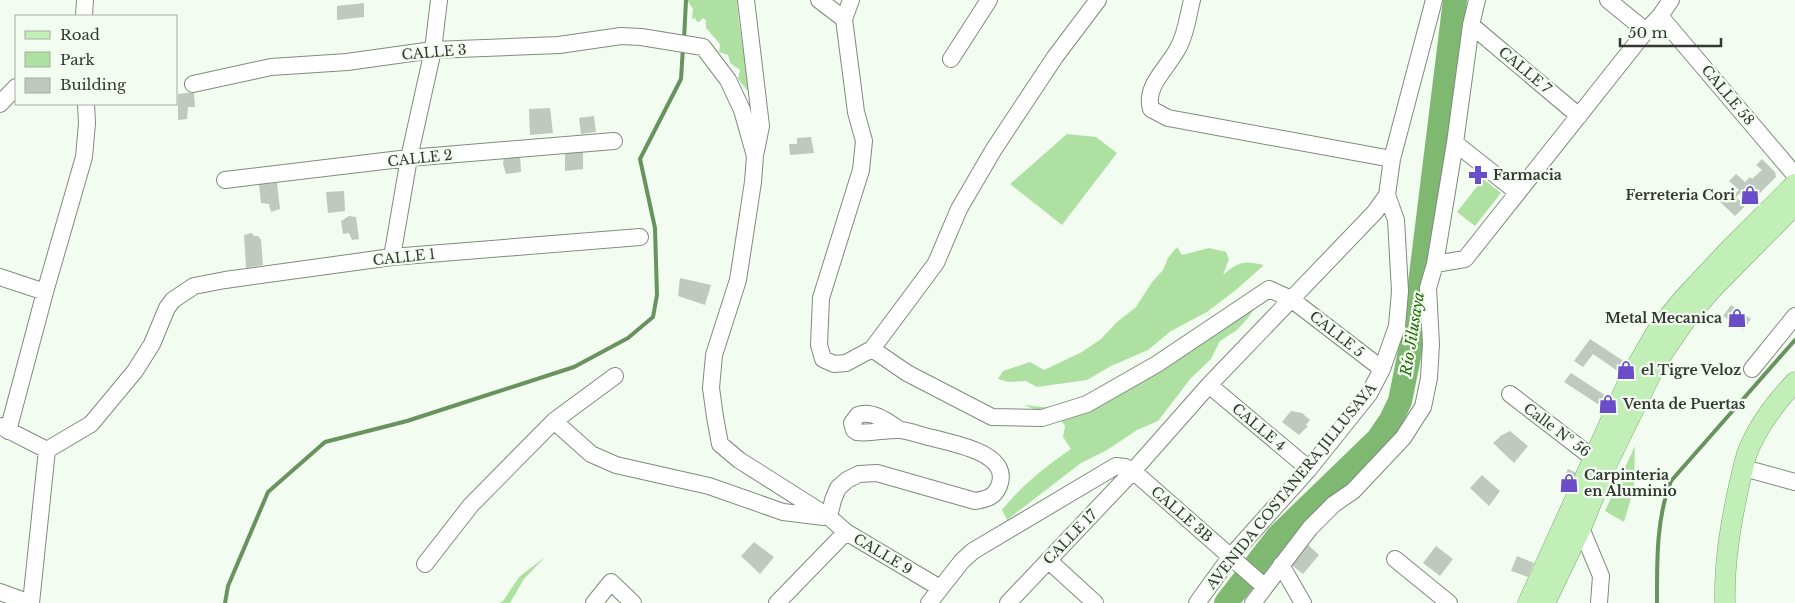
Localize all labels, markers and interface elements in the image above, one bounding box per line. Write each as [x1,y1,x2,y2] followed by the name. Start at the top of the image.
[15,15,178,105] legend
[1620,15,1721,47] scale bar
[1628,23,1668,42] text: 50 m
[60,25,100,44] text: Road
[401,40,467,64] street label: CALLE 3
[1495,43,1556,98] street label: CALLE 7
[60,50,96,69] text: Park
[1698,61,1758,129] street label: CALLE 58
[60,75,127,94] text: Building
[387,146,453,170] street label: CALLE 2
[1467,164,1489,186] pharmacy icon: Farmacia
[1493,166,1562,184] place label: Farmacia
[1739,184,1761,206] shop icon: Ferreteria Cori
[1626,186,1735,204] place label: Ferreteria Cori
[372,245,436,269] street label: CALLE 1
[1396,291,1428,378] water label: Río Jilusaya
[1306,307,1368,361] street label: CALLE 5
[1726,307,1748,329] shop icon: Metal Mecanica
[1605,309,1722,327] place label: Metal Mecanica
[1615,359,1637,381] shop icon: el Tigre Veloz
[1641,361,1741,379] place label: el Tigre Veloz
[1202,379,1380,594] street label: AVENIDA COSTANERA JILLUSAYA
[1597,393,1619,415] shop icon: Venta de Puertas
[1622,395,1746,413] place label: Venta de Puertas
[1228,399,1290,455] street label: CALLE 4
[1520,399,1594,461] street label: Calle Nº 56
[1584,466,1677,500] place label: Carpinteria en Aluminio
[1558,472,1580,494] shop icon: Carpinteria en Aluminio
[1147,482,1217,546] street label: CALLE 3B
[1039,505,1101,568] street label: CALLE 17
[850,529,916,579] street label: CALLE 9

